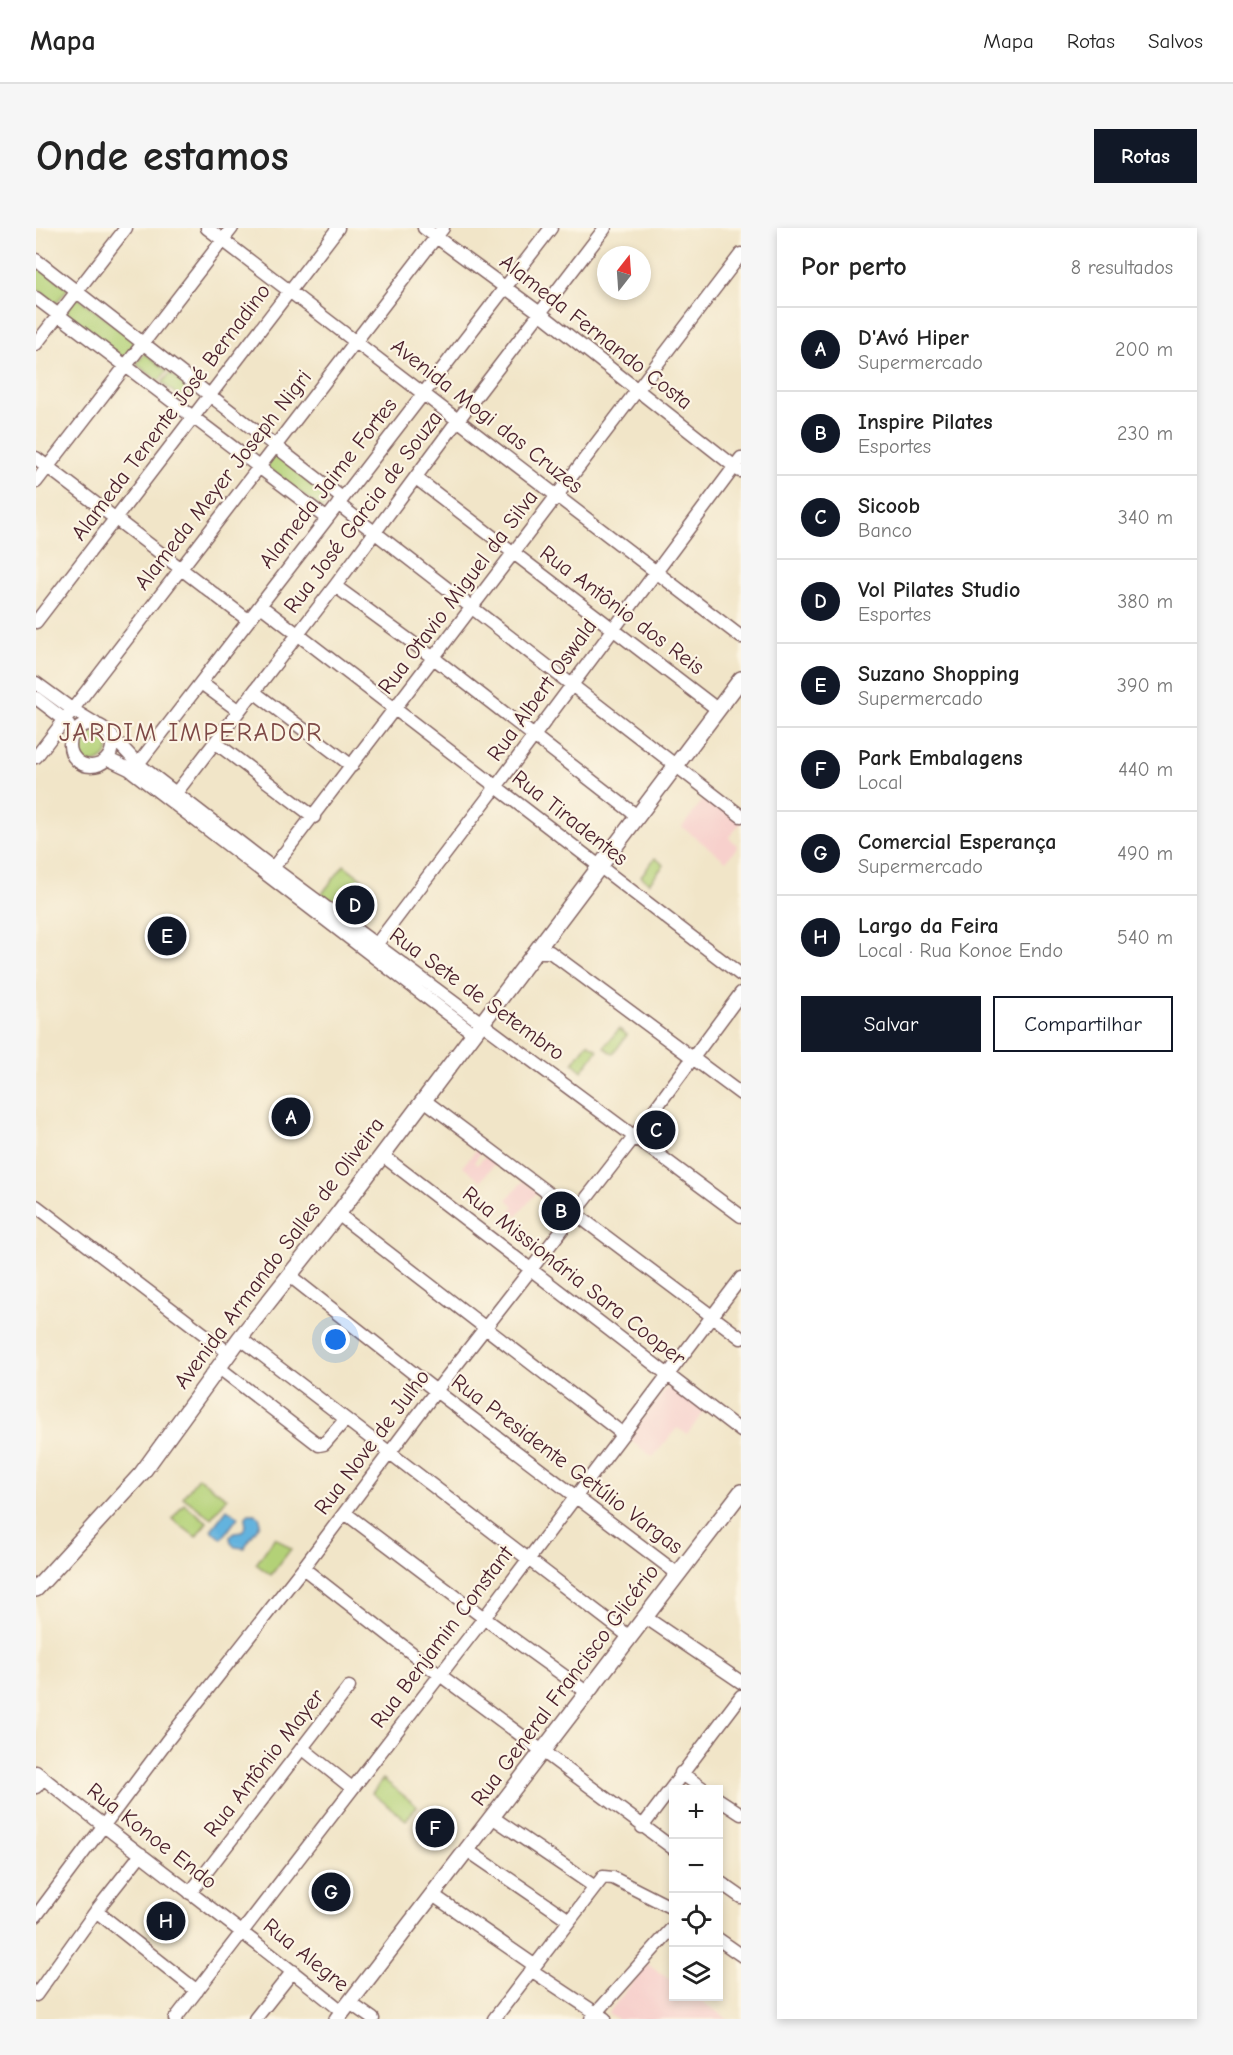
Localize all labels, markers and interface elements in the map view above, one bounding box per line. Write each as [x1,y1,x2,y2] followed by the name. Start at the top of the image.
[30,25,96,57] text: Mapa
[983,29,1034,53] text: Mapa
[1067,29,1115,53] text: Rotas
[1148,29,1203,53] text: Salvos
[1094,129,1197,183] button: Rotas
[36,132,289,181] text: Onde estamos
[597,246,651,300] north arrow
[495,249,697,415] street label: Alameda Fernando Costa
[801,252,907,282] text: Por perto
[1071,256,1173,279] text: 8 resultados
[66,278,276,546] street label: Alameda Tenente José Bernadino
[858,325,969,351] text: D'Avó Hiper
[386,333,588,499] street label: Avenida Mogi das Cruzes
[815,338,826,361] text: A
[1115,338,1173,361] text: 200 m
[858,351,983,374] text: Supermercado
[129,365,317,595] street label: Alameda Meyer Joseph Nigri
[253,393,403,573] street label: Alameda Jaime Fortes
[278,406,448,618] street label: Rua José Garcia de Souza
[858,409,993,435] text: Inspire Pilates
[814,422,827,445] text: B
[1117,422,1173,445] text: 230 m
[858,435,931,458] text: Esportes
[373,485,543,699] street label: Rua Otavio Miguel da Silva
[858,493,920,519] text: Sicoob
[814,506,827,529] text: C
[1118,506,1173,529] text: 340 m
[858,519,912,542] text: Banco
[535,540,709,680] street label: Rua Antônio dos Reis
[858,577,1020,603] text: Vol Pilates Studio
[814,590,827,613] text: D
[1117,590,1173,613] text: 380 m
[858,603,931,626] text: Esportes
[482,614,602,766] street label: Rua Albert Oswald
[858,661,1020,687] text: Suzano Shopping
[815,674,826,697] text: E
[1117,674,1173,697] text: 390 m
[858,687,983,710] text: Supermercado
[59,718,323,748] district label: JARDIM IMPERADOR
[858,745,1023,771] text: Park Embalagens
[815,758,826,781] text: F
[1118,758,1173,781] text: 440 m
[507,765,633,871] street label: Rua Tiradentes
[858,771,903,794] text: Local
[858,829,1057,855] text: Comercial Esperança
[813,842,828,865] text: G
[1117,842,1173,865] text: 490 m
[858,855,983,878] text: Supermercado
[336,882,374,928] pin: D
[858,913,999,939] text: Largo da Feira
[148,914,186,958] pin: E
[384,922,570,1066] street label: Rua Sete de Setembro
[813,926,828,949] text: H
[1117,926,1173,949] text: 540 m
[858,939,1063,962] text: Local · Rua Konoe Endo
[801,996,981,1052] button: Salvar
[993,996,1173,1052] button: Compartilhar
[272,1094,310,1140] pin: A
[636,1108,676,1152] pin: C
[168,1112,390,1394] street label: Avenida Armando Salles de Oliveira
[457,1181,691,1371] street label: Rua Missionária Sara Cooper
[542,1188,580,1234] pin: B
[321,1325,350,1354] your location
[309,1364,435,1520] street label: Rua Nove de Julho
[446,1368,688,1560] street label: Rua Presidente Getúlio Vargas
[365,1540,519,1733] street label: Rua Benjamin Constant
[465,1559,665,1811] street label: Rua General Francisco Glicério
[198,1684,330,1842] street label: Rua Antônio Mayer
[82,1777,222,1895] street label: Rua Konoe Endo
[669,1785,723,2001] map controls
[669,1785,723,1839] button: +
[416,1806,454,1850] pin: F
[669,1839,723,1893] button: −
[312,1870,350,1914] pin: G
[669,1893,723,1947] button: locate
[146,1898,186,1944] pin: H
[258,1913,354,1997] street label: Rua Alegre
[669,1947,723,2001] button: layers

